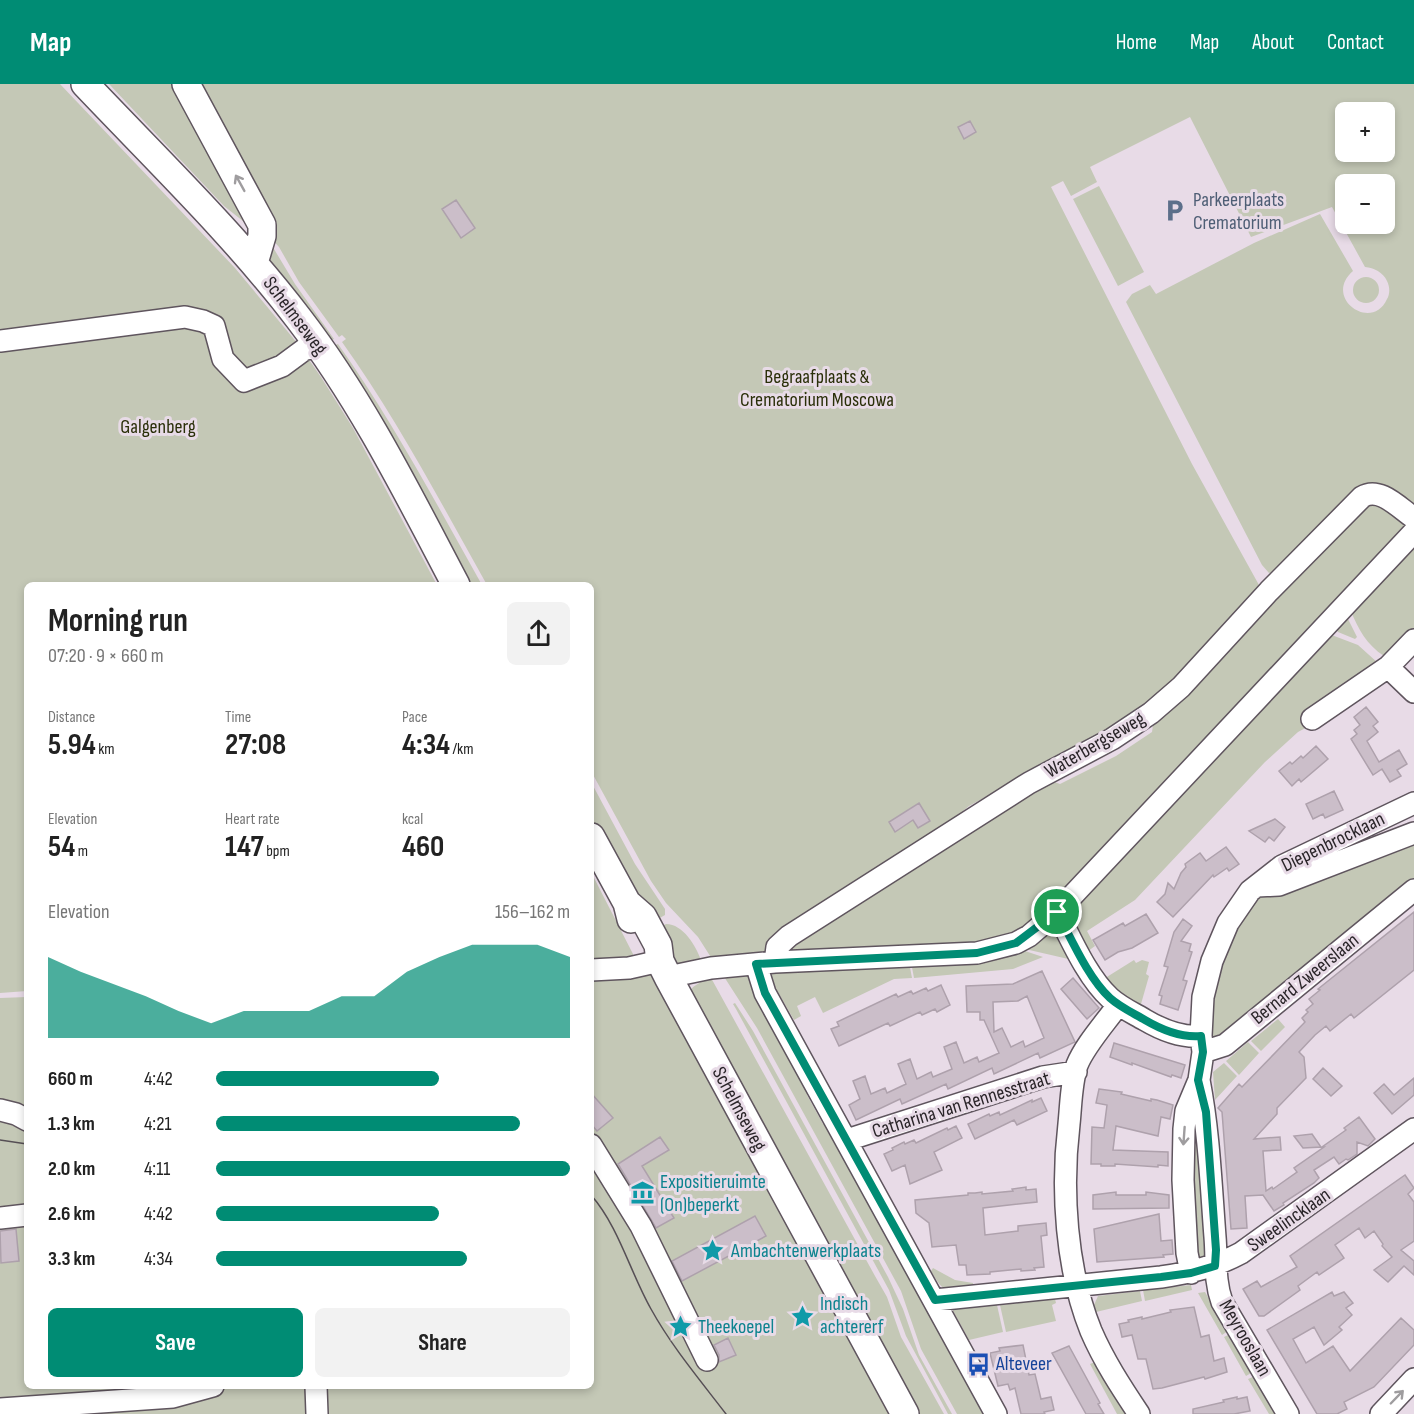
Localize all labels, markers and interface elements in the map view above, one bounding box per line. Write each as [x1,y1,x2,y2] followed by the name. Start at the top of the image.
[30,26,71,59] text: Map
[1116,30,1157,55] text: Home
[1190,30,1219,55] text: Map
[1252,30,1294,55] text: About
[1327,30,1384,55] text: Contact
[1335,102,1395,234] map controls
[1335,102,1395,162] button: +
[1335,174,1395,234] button: −
[234,175,246,192] one-way arrow
[1193,188,1284,235] place label: Parkeerplaats Crematorium
[1162,198,1188,224] parking icon: Parkeerplaats Crematorium
[258,272,332,360] street label: Schelmseweg
[740,365,894,412] park label: Begraafplaats & Crematorium Moscowa
[120,415,196,439] park label: Galgenberg
[48,601,188,641] text: Morning run
[507,602,570,665] button: share
[48,644,163,668] text: 07:20 · 9 × 660 m
[1041,707,1149,783] street label: Waterbergseweg
[48,708,95,727] text: Distance
[225,708,251,727] text: Time
[402,708,427,727] text: Pace
[48,727,96,763] text: 5.94
[225,727,286,763] text: 27:08
[402,727,450,763] text: 4:34
[96,740,115,759] text: km
[450,740,473,759] text: /km
[1277,807,1389,877] street label: Diepenbrocklaan
[48,810,97,829] text: Elevation
[225,810,280,829] text: Heart rate
[402,810,423,829] text: kcal
[48,829,75,865] text: 54
[225,829,264,865] text: 147
[402,829,444,865] text: 460
[75,842,88,861] text: m
[264,842,290,861] text: bpm
[1031,886,1082,937] pin
[1040,895,1073,928] icon: arrive
[48,900,110,924] text: Elevation
[495,900,570,924] text: 156–162 m
[1246,928,1364,1030] street label: Bernard Zweerslaan
[707,1063,771,1155] street label: Schelmseweg
[48,1067,93,1091] text: 660 m
[144,1067,173,1091] text: 4:42
[869,1067,1053,1143] street label: Catharina van Rennesstraat
[48,1112,95,1136] text: 1.3 km
[144,1112,171,1136] text: 4:21
[1178,1125,1189,1145] one-way arrow
[48,1157,95,1181] text: 2.0 km
[144,1157,170,1181] text: 4:11
[660,1170,766,1217] place label: Expositieruimte (On)beperkt
[629,1180,655,1206] museum icon: Expositieruimte (On)beperkt
[1243,1183,1335,1257] street label: Sweelincklaan
[48,1202,95,1226] text: 2.6 km
[144,1202,173,1226] text: 4:42
[700,1238,726,1264] place icon: Ambachtenwerkplaats
[730,1239,881,1263] place label: Ambachtenwerkplaats
[48,1247,95,1271] text: 3.3 km
[144,1247,173,1271] text: 4:34
[820,1292,884,1339] place label: Indisch achtererf
[1214,1295,1276,1381] street label: Meyrooslaan
[789,1303,815,1329] place icon: Indisch achtererf
[48,1308,303,1377] button: Save
[315,1308,570,1377] button: Share
[667,1314,693,1340] place icon: Theekoepel
[698,1315,774,1339] place label: Theekoepel
[965,1351,991,1377] bus stop icon: Alteveer
[995,1352,1052,1376] place label: Alteveer
[1390,1389,1405,1404] one-way arrow

